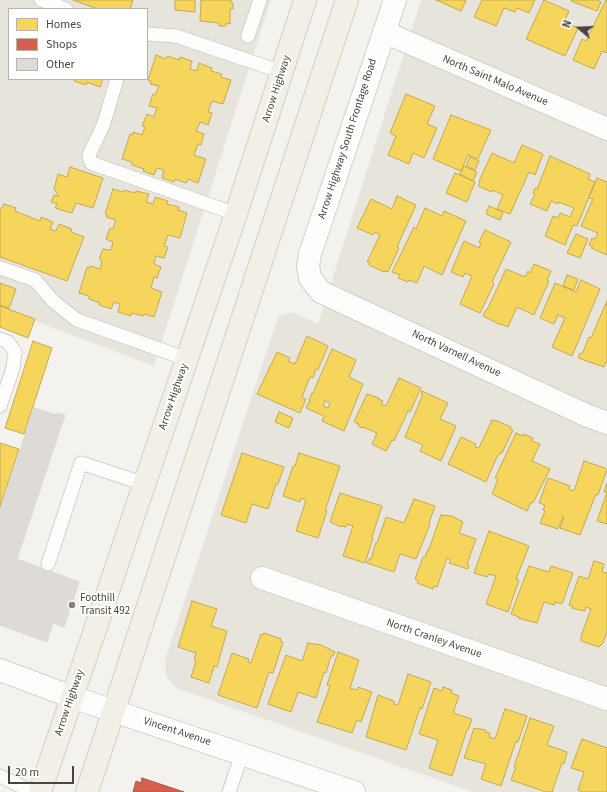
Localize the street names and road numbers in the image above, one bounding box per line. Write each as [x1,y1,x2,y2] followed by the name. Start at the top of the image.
[440,53,550,109] street label: North Saint Malo Avenue
[260,54,294,124] street label: Arrow Highway
[316,57,380,221] street label: Arrow Highway South Frontage Road
[409,328,503,380] street label: North Varnell Avenue
[156,362,192,432] street label: Arrow Highway
[385,617,483,661] street label: North Cranley Avenue
[52,668,88,738] street label: Arrow Highway
[141,715,213,749] street label: Vincent Avenue

